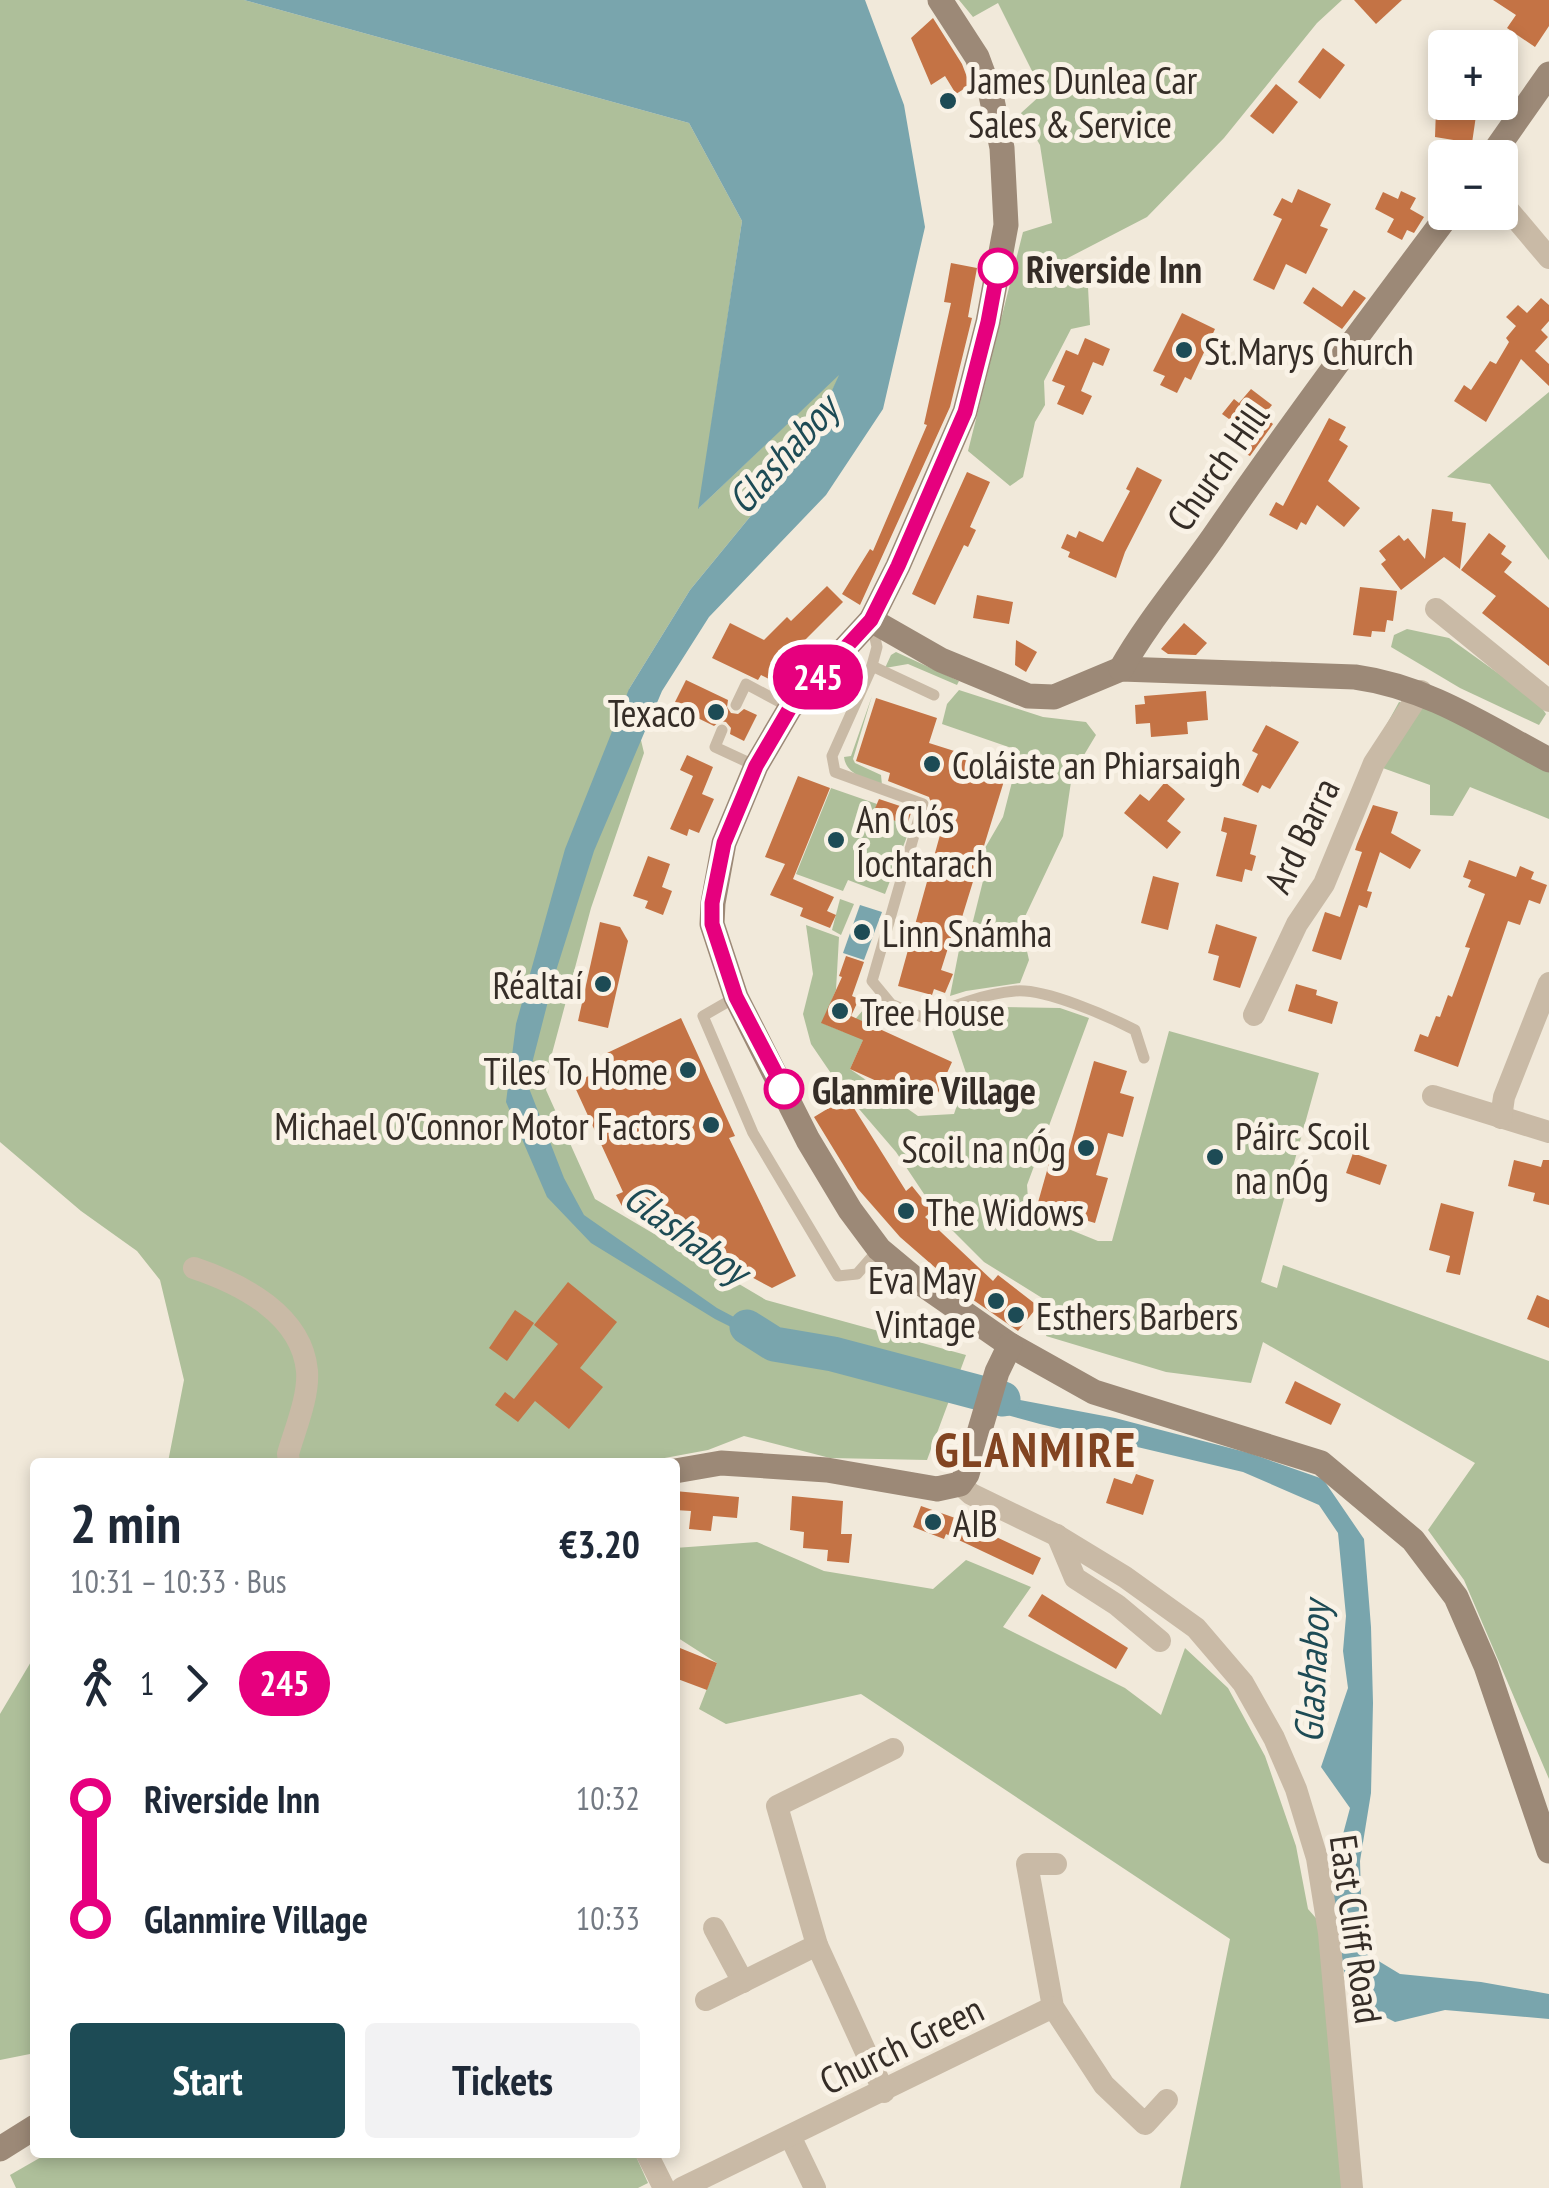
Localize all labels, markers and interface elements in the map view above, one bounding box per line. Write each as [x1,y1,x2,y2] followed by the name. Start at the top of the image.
[1428,30,1518,230] map controls
[1428,30,1518,120] button: +
[967,55,1198,148] place label: James Dunlea Car Sales & Service
[937,90,959,112] marker: James Dunlea Car Sales & Service
[1428,140,1518,230] button: −
[1026,244,1202,293] place label: Riverside Inn
[979,249,1017,287] marker: Riverside Inn
[1204,326,1414,375] place label: St.Marys Church
[1173,339,1195,361] marker: St.Marys Church
[715,380,852,524] water label: Glashaboy
[1155,392,1279,540] street label: Church Hill
[760,644,876,710] line badge: 245
[793,654,843,700] text: 245
[608,688,696,737] place label: Texaco
[705,701,727,723] marker: Texaco
[952,740,1241,789] place label: Coláiste an Phiarsaigh
[921,753,943,775] marker: Coláiste an Phiarsaigh
[1252,769,1350,901] street label: Ard Barra
[856,794,993,887] place label: An Clós Íochtarach
[825,829,847,851] marker: An Clós Íochtarach
[882,908,1052,957] place label: Linn Snámha
[851,921,873,943] marker: Linn Snámha
[493,960,583,1009] place label: Réaltaí
[592,973,614,995] marker: Réaltaí
[860,987,1005,1036] place label: Tree House
[829,1000,851,1022] marker: Tree House
[484,1046,668,1095] place label: Tiles To Home
[677,1059,699,1081] marker: Tiles To Home
[812,1065,1036,1114] place label: Glanmire Village
[765,1070,803,1108] marker: Glanmire Village
[274,1101,691,1150] place label: Michael O'Connor Motor Factors
[1235,1111,1370,1204] place label: Páirc Scoil na nÓg
[700,1114,722,1136] marker: Michael O'Connor Motor Factors
[901,1124,1066,1173] place label: Scoil na nÓg
[1075,1137,1097,1159] marker: Scoil na nÓg
[1204,1146,1226,1168] marker: Páirc Scoil na nÓg
[615,1170,763,1299] water label: Glashaboy
[926,1187,1084,1236] place label: The Widows
[895,1200,917,1222] marker: The Widows
[868,1255,977,1348] place label: Eva May Vintage
[985,1290,1007,1312] marker: Eva May Vintage
[1036,1291,1238,1340] place label: Esthers Barbers
[1005,1304,1027,1326] marker: Esthers Barbers
[934,1418,1138,1480] district label: GLANMIRE
[70,1487,181,1558] text: 2 min
[953,1498,998,1547] place label: AIB
[922,1511,944,1533] marker: AIB
[559,1519,640,1568] text: €3.20
[70,1560,287,1602] text: 10:31 – 10:33 · Bus
[1281,1595,1341,1744] water label: Glashaboy
[70,1656,125,1711] icon: walk
[169,1656,224,1711] icon: forward
[259,1660,310,1706] text: 245
[140,1662,154,1704] text: 1
[144,1774,320,1823] text: Riverside Inn
[576,1777,640,1819] text: 10:32
[1320,1832,1394,2026] street label: East Cliff Road
[144,1894,368,1943] text: Glanmire Village
[576,1897,640,1939] text: 10:33
[811,1983,991,2105] street label: Church Green
[70,2023,345,2138] button: Start
[365,2023,640,2138] button: Tickets

